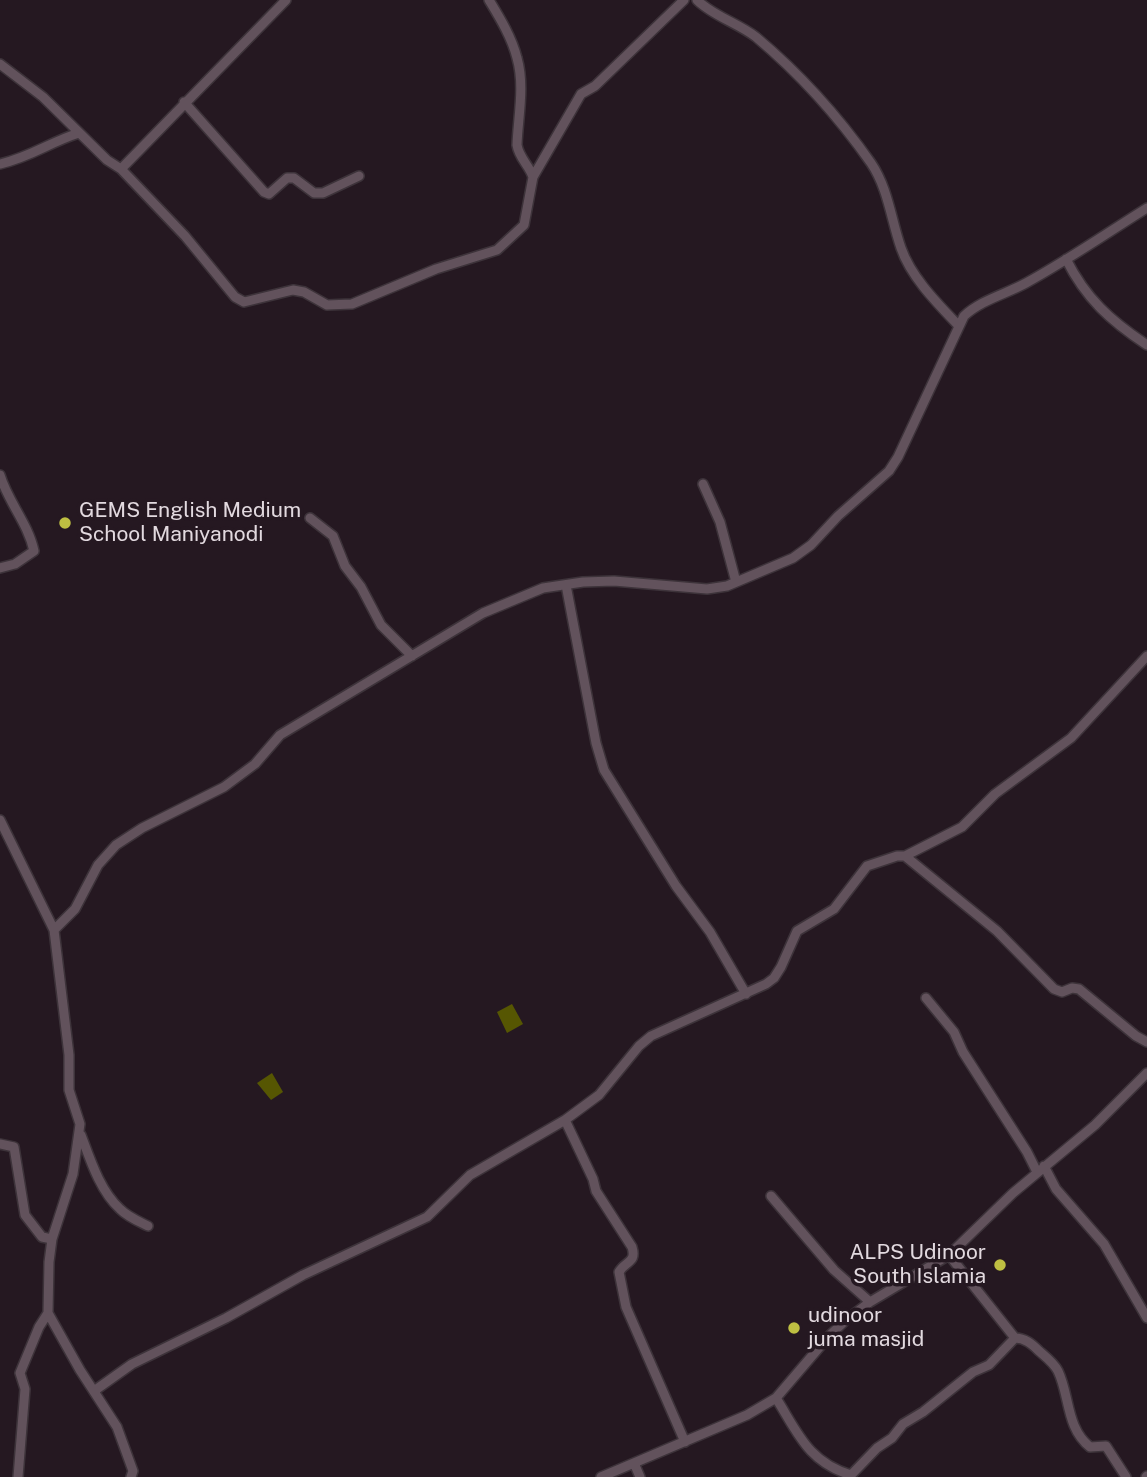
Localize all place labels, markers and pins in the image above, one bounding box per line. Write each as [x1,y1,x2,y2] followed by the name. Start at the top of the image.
[79,498,301,548] place label: GEMS English Medium School Maniyanodi
[57,515,73,531] marker: GEMS English Medium School Maniyanodi
[849,1240,986,1290] place label: ALPS Udinoor South Islamia
[992,1257,1008,1273] marker: ALPS Udinoor South Islamia
[808,1303,924,1353] place label: udinoor juma masjid
[786,1320,802,1336] marker: udinoor juma masjid

